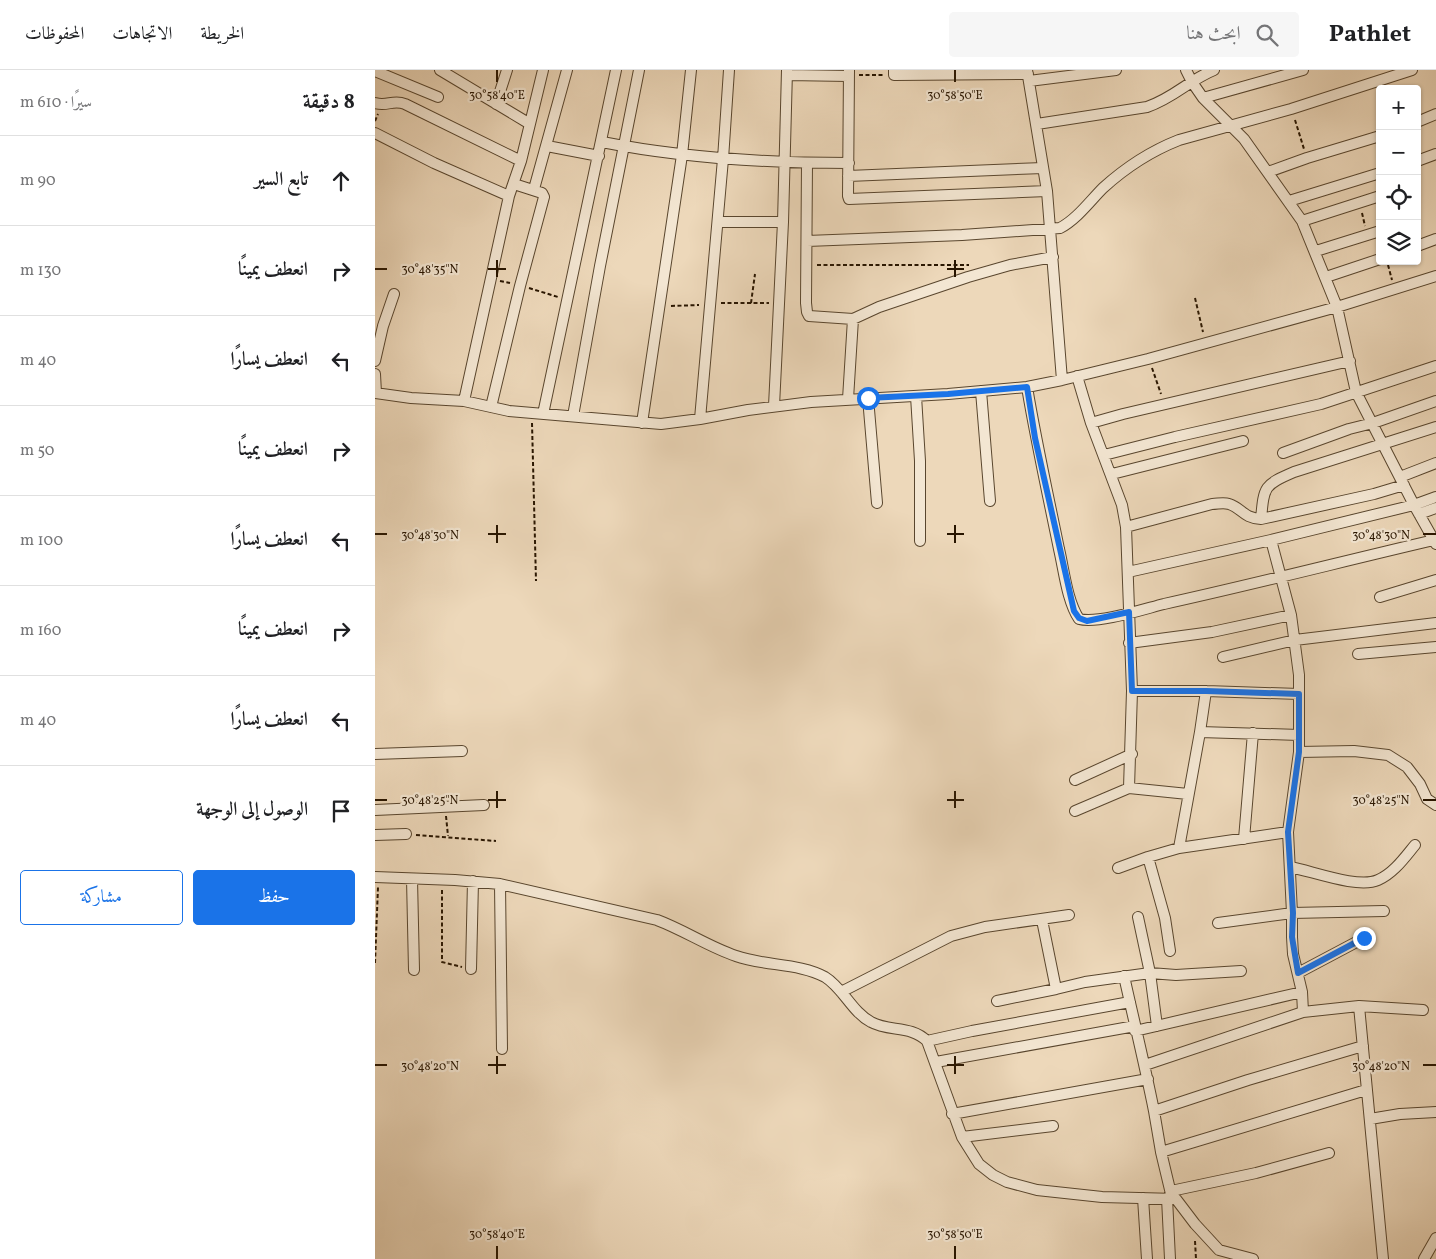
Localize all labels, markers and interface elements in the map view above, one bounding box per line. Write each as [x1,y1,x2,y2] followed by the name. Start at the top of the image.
[949,12,1299,57] search box
[1329,18,1411,52] text: Pathlet
[1186,21,1241,47] text: ابحث هنا
[1253,21,1281,49] icon: search
[25,22,84,47] text: المحفوظات
[112,22,172,47] text: الاتجاهات
[200,22,244,47] text: الخريطة
[1376,85,1421,265] map controls
[1376,85,1421,130] button: +
[303,88,355,117] text: 8 دقيقة
[469,88,525,104] text: 30°58'40"E
[927,88,983,104] text: 30°58'50"E
[20,92,92,114] text: سيرًا · 610 m
[1376,130,1421,175] button: −
[255,167,308,193] text: تابع السير
[327,167,355,195] icon: ahead
[20,170,56,192] text: 90 m
[1376,175,1421,220] button: locate
[1376,220,1421,265] button: layers
[238,257,308,283] text: انعطف يمينًا
[327,257,355,285] icon: right
[20,260,61,282] text: 130 m
[402,262,458,278] text: 30°48'35"N
[230,347,308,373] text: انعطف يسارًا
[327,347,355,375] icon: left
[20,350,56,372] text: 40 m
[857,387,880,410] route start
[238,437,308,463] text: انعطف يمينًا
[327,437,355,465] icon: right
[20,440,54,462] text: 50 m
[230,527,308,553] text: انعطف يسارًا
[327,527,355,555] icon: left
[401,528,459,544] text: 30°48'30"N
[1352,528,1410,544] text: 30°48'30"N
[20,530,63,552] text: 100 m
[238,617,308,643] text: انعطف يمينًا
[327,617,355,645] icon: right
[20,620,61,642] text: 160 m
[230,707,308,733] text: انعطف يسارًا
[327,707,355,735] icon: left
[20,710,56,732] text: 40 m
[402,793,459,809] text: 30°48'25"N
[1353,793,1410,809] text: 30°48'25"N
[196,797,308,823] text: الوصول إلى الوجهة
[327,797,355,825] icon: arrive
[20,870,183,925] button: مشاركة
[193,870,355,925] button: حفظ
[1353,927,1376,950] route end
[401,1059,459,1075] text: 30°48'20"N
[1352,1059,1410,1075] text: 30°48'20"N
[469,1227,525,1243] text: 30°58'40"E
[927,1227,983,1243] text: 30°58'50"E

